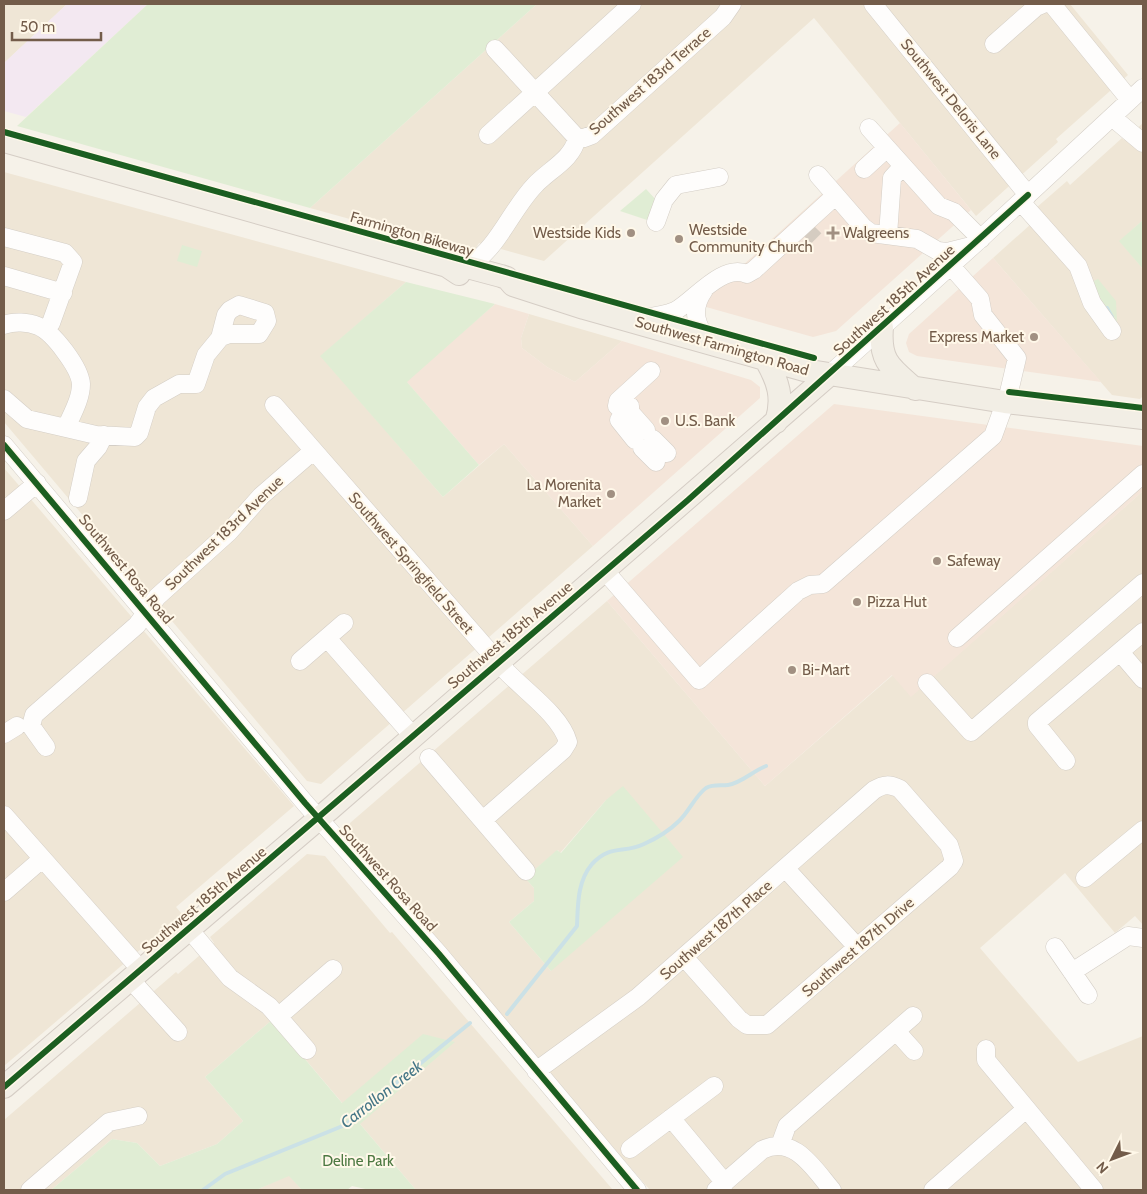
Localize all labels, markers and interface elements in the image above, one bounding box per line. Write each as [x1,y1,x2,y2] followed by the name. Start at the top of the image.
[12,10,101,42] scale bar
[20,18,55,36] text: 50 m
[586,23,715,139] street label: Southwest 183rd Terrace
[897,35,1005,163] street label: Southwest Deloris Lane
[348,208,476,260] street label: Farmington Bikeway
[689,221,813,256] place label: Westside Community Church
[533,224,621,242] place label: Westside Kids
[843,224,909,242] place label: Walgreens
[625,227,637,239] marker: Westside Kids
[827,227,839,239] marker: Walgreens
[673,233,685,245] marker: Westside Community Church
[830,240,959,359] street label: Southwest 185th Avenue
[633,313,811,379] street label: Southwest Farmington Road
[929,328,1024,346] place label: Express Market
[1028,331,1040,343] marker: Express Market
[675,412,736,430] place label: U.S. Bank
[659,415,671,427] marker: U.S. Bank
[161,472,287,594] street label: Southwest 183rd Avenue
[527,476,602,511] place label: La Morenita Market
[605,488,617,500] marker: La Morenita Market
[345,489,477,637] street label: Southwest Springfield Street
[75,511,177,627] street label: Southwest Rosa Road
[947,552,1001,570] place label: Safeway
[931,555,943,567] marker: Safeway
[444,577,576,692] street label: Southwest 185th Avenue
[867,593,927,611] place label: Pizza Hut
[851,596,863,608] marker: Pizza Hut
[802,661,850,679] place label: Bi-Mart
[786,664,798,676] marker: Bi-Mart
[335,821,441,935] street label: Southwest Rosa Road
[138,842,270,957] street label: Southwest 185th Avenue
[656,876,776,984] street label: Southwest 187th Place
[798,893,918,1001] street label: Southwest 187th Drive
[337,1056,427,1132] water label: Carrollon Creek
[1087,1134,1137,1184] north arrow
[322,1152,394,1170] park label: Deline Park
[1092,1158,1112,1177] text: N

